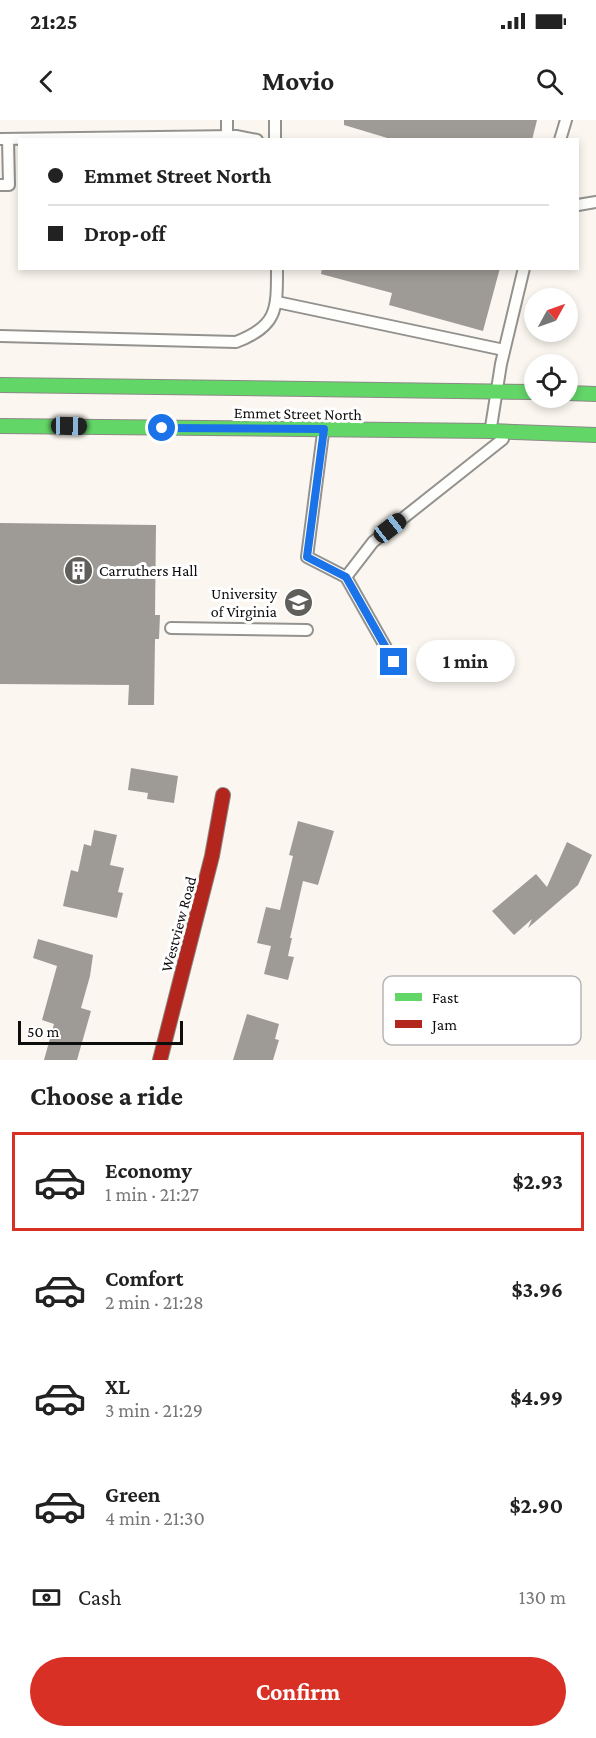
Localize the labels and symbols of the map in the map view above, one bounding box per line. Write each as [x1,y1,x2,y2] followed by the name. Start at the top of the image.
[524,288,578,342] north arrow
[234,404,363,423] street label: Emmet Street North
[148,414,175,441] route start
[51,417,87,435] car
[370,510,410,546] car
[62,554,94,586] building icon: Carruthers Hall
[99,562,198,579] place label: Carruthers Hall
[211,585,278,621] place label: University of Virginia
[282,586,314,618] school or university icon: University of Virginia
[415,641,514,683] callout: 1 min
[380,648,407,675] route end
[158,874,200,974] street label: Westview Road
[383,976,581,1045] legend
[432,989,459,1006] text: Fast
[430,1016,457,1034] text: Jam
[18,1018,183,1046] scale bar

